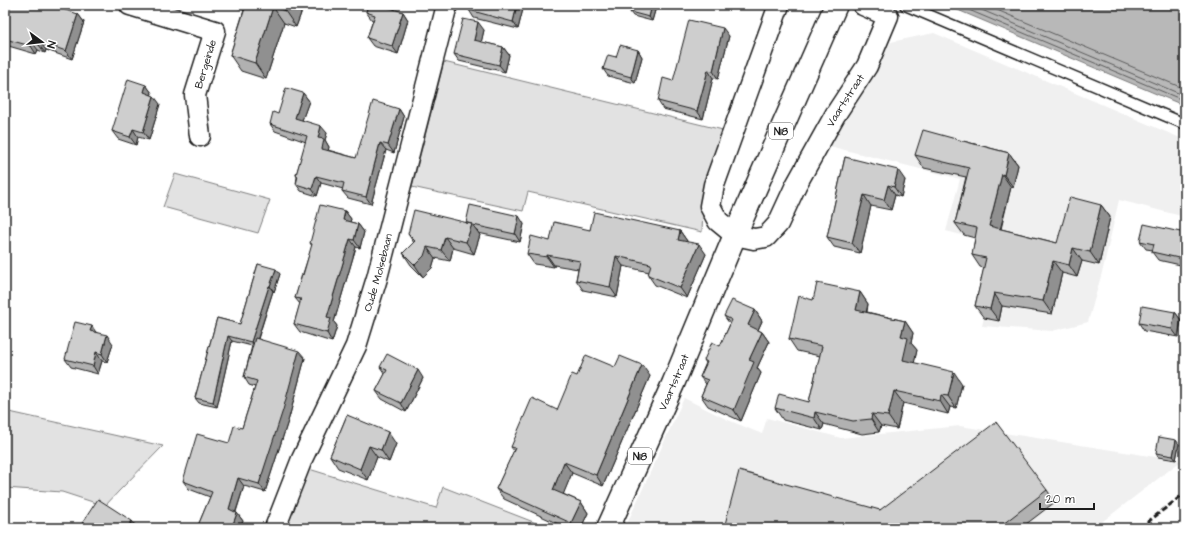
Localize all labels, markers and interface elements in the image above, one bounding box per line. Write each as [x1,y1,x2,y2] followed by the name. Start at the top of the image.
[22,22,62,62] north arrow
[191,38,221,91] street label: Bergeinde
[43,39,59,50] text: N
[823,70,868,130] street label: Vaartstraat
[769,123,793,139] road number: N18
[360,232,396,314] street label: Oude Molsebaan
[655,351,693,413] street label: Vaartstraat
[628,448,652,464] road number: N18
[1040,485,1094,511] scale bar
[1046,491,1075,508] text: 20 m

